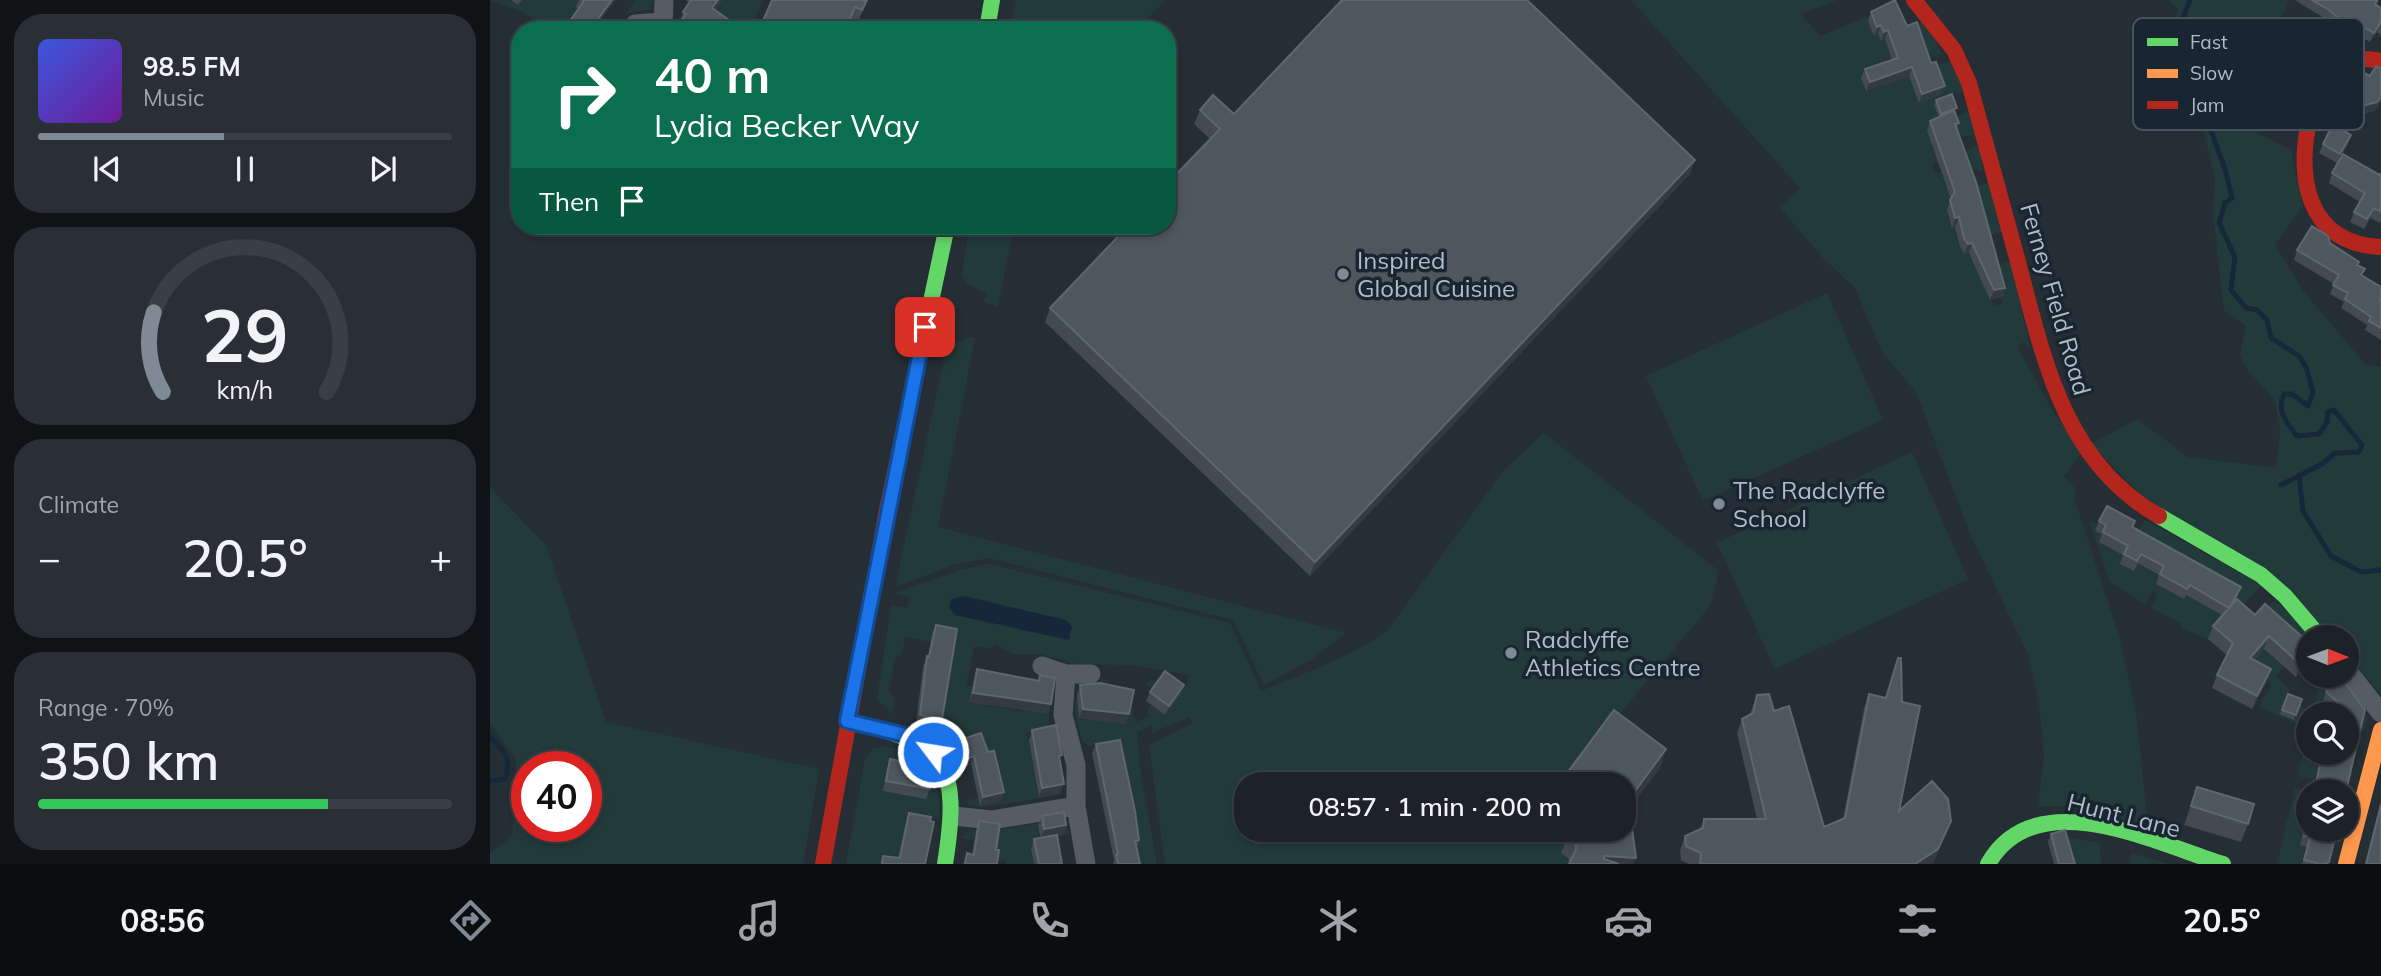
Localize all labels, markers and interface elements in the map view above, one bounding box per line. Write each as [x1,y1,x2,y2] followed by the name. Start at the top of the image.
[2133,18,2364,130] legend
[2190,30,2228,54] text: Fast
[654,44,770,105] text: 40 m
[539,49,630,140] icon: right
[143,50,241,83] text: 98.5 FM
[2190,61,2234,85] text: Slow
[143,83,204,112] text: Music
[2190,93,2224,117] text: Jam
[654,105,919,145] text: Lydia Becker Way
[88,150,126,188] icon: previous
[226,150,264,188] icon: pause
[364,150,402,188] icon: next
[613,182,651,220] icon: arrive
[539,185,599,218] text: Then
[2014,200,2098,398] street label: Ferney Field Road
[1357,245,1515,303] place label: Inspired Global Cuisine
[1335,266,1351,282] marker: Inspired Global Cuisine
[201,289,289,380] text: 29
[895,297,955,357] pin
[906,308,944,346] icon: arrive
[217,374,273,405] text: km/h
[1733,475,1885,533] place label: The Radclyffe School
[38,490,119,519] text: Climate
[1711,496,1727,512] marker: The Radclyffe School
[182,525,308,590] text: 20.5°
[38,534,61,582] text: −
[429,534,452,582] text: +
[1525,624,1700,682] place label: Radclyffe Athletics Centre
[2296,625,2359,688] north arrow
[2296,625,2359,842] map controls
[1503,645,1519,661] marker: Radclyffe Athletics Centre
[38,693,174,722] text: Range · 70%
[2296,702,2359,765] button: search
[896,715,970,789] position arrow
[38,728,219,793] text: 350 km
[511,751,602,842] speed limit sign: 40
[2296,779,2359,842] button: layers
[2064,786,2184,844] street label: Hunt Lane
[1308,790,1562,823] text: 08:57 · 1 min · 200 m
[446,896,495,945] icon: directions
[735,896,784,945] icon: music
[1025,896,1074,945] icon: phone
[1314,896,1363,945] icon: climate
[1604,896,1653,945] icon: car
[1893,896,1942,945] icon: filters
[120,900,205,940] text: 08:56
[2183,900,2261,940] text: 20.5°

